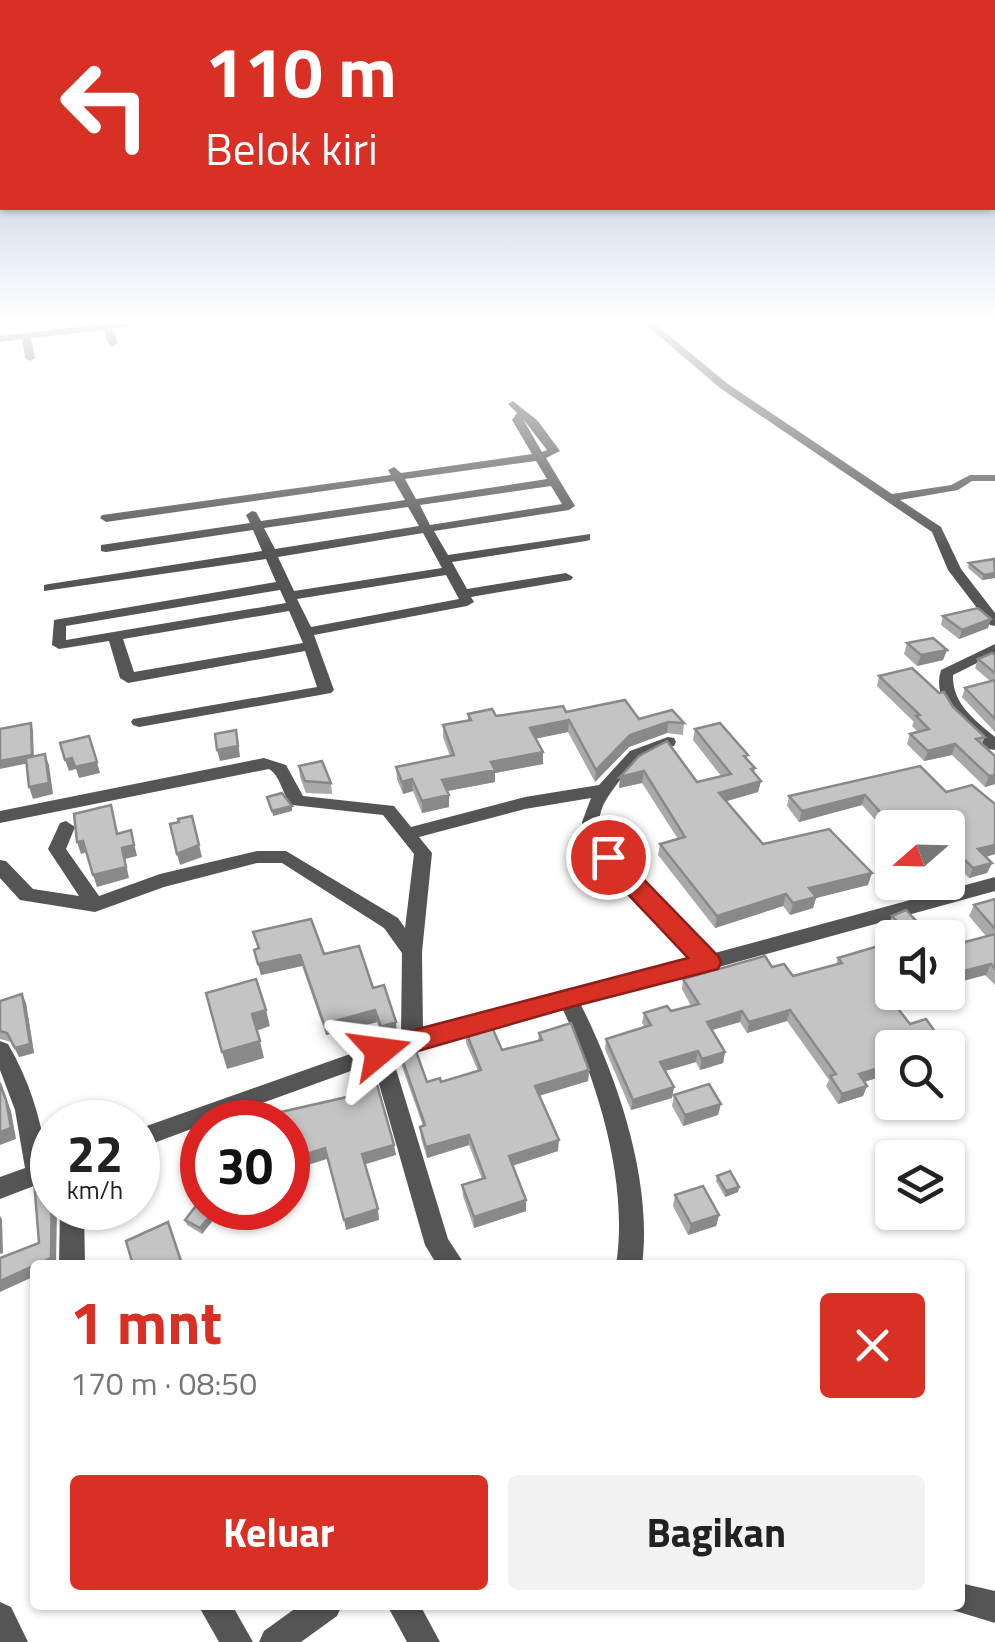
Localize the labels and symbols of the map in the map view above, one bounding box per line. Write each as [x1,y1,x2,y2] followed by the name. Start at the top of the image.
[875,810,965,900] north arrow
[566,815,651,900] pin
[328,999,432,1103] position arrow
[180,1100,310,1230] speed limit sign: 30

